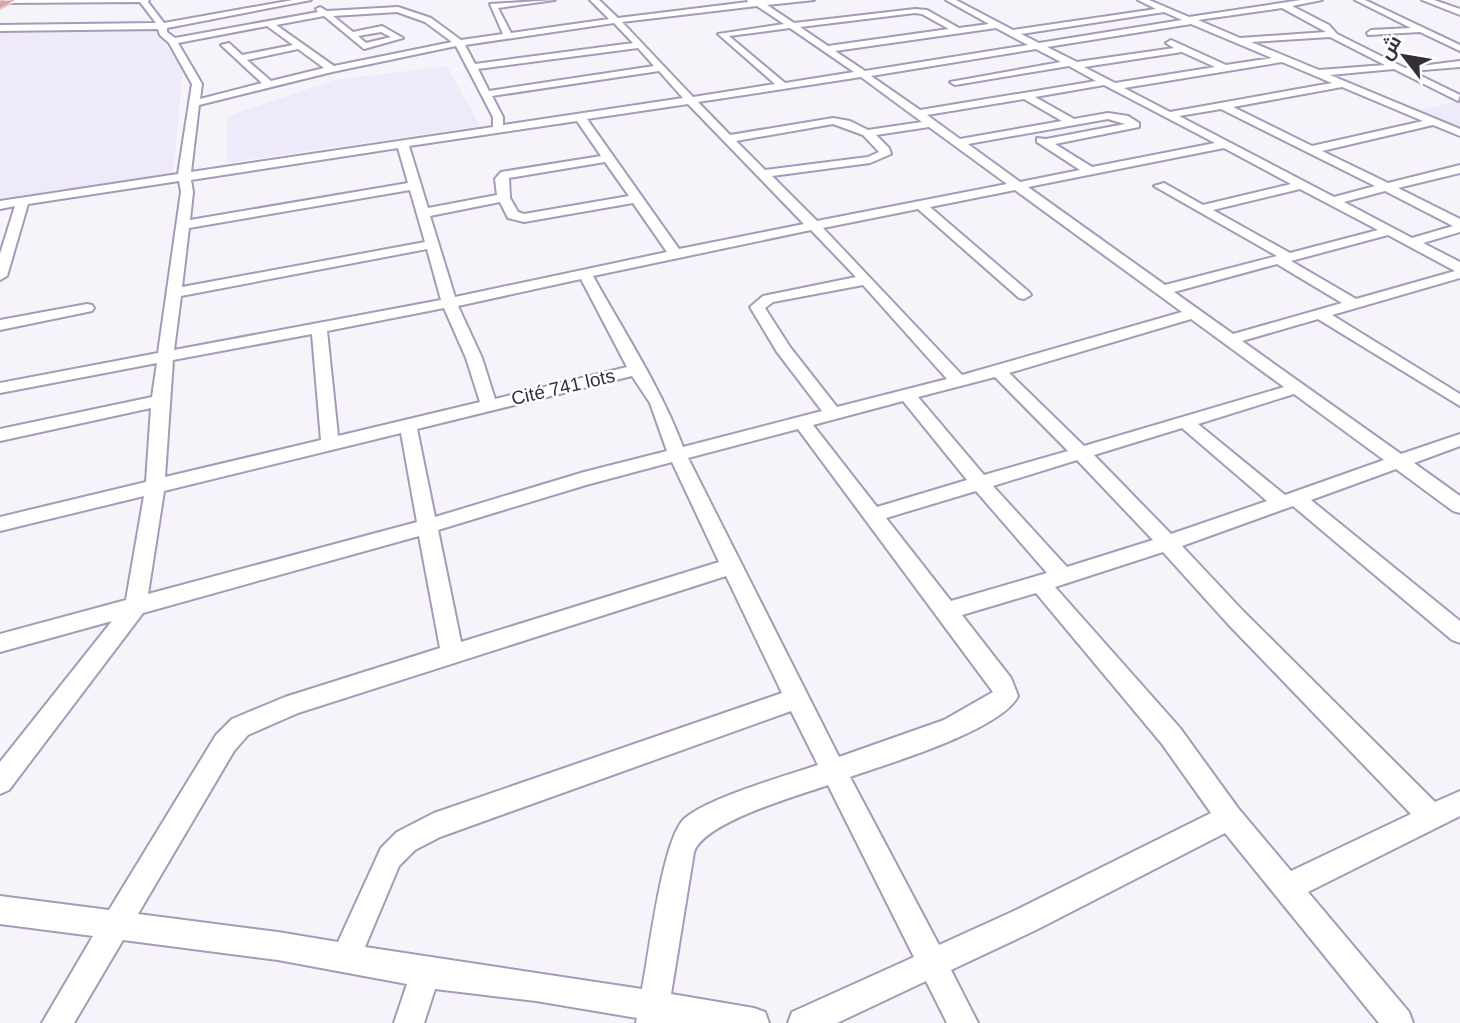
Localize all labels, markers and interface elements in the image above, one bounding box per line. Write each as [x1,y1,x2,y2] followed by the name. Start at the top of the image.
[1369,21,1439,91] north arrow
[1375,32,1406,64] text: ش
[509,365,617,409] street label: Cité 741 lots

